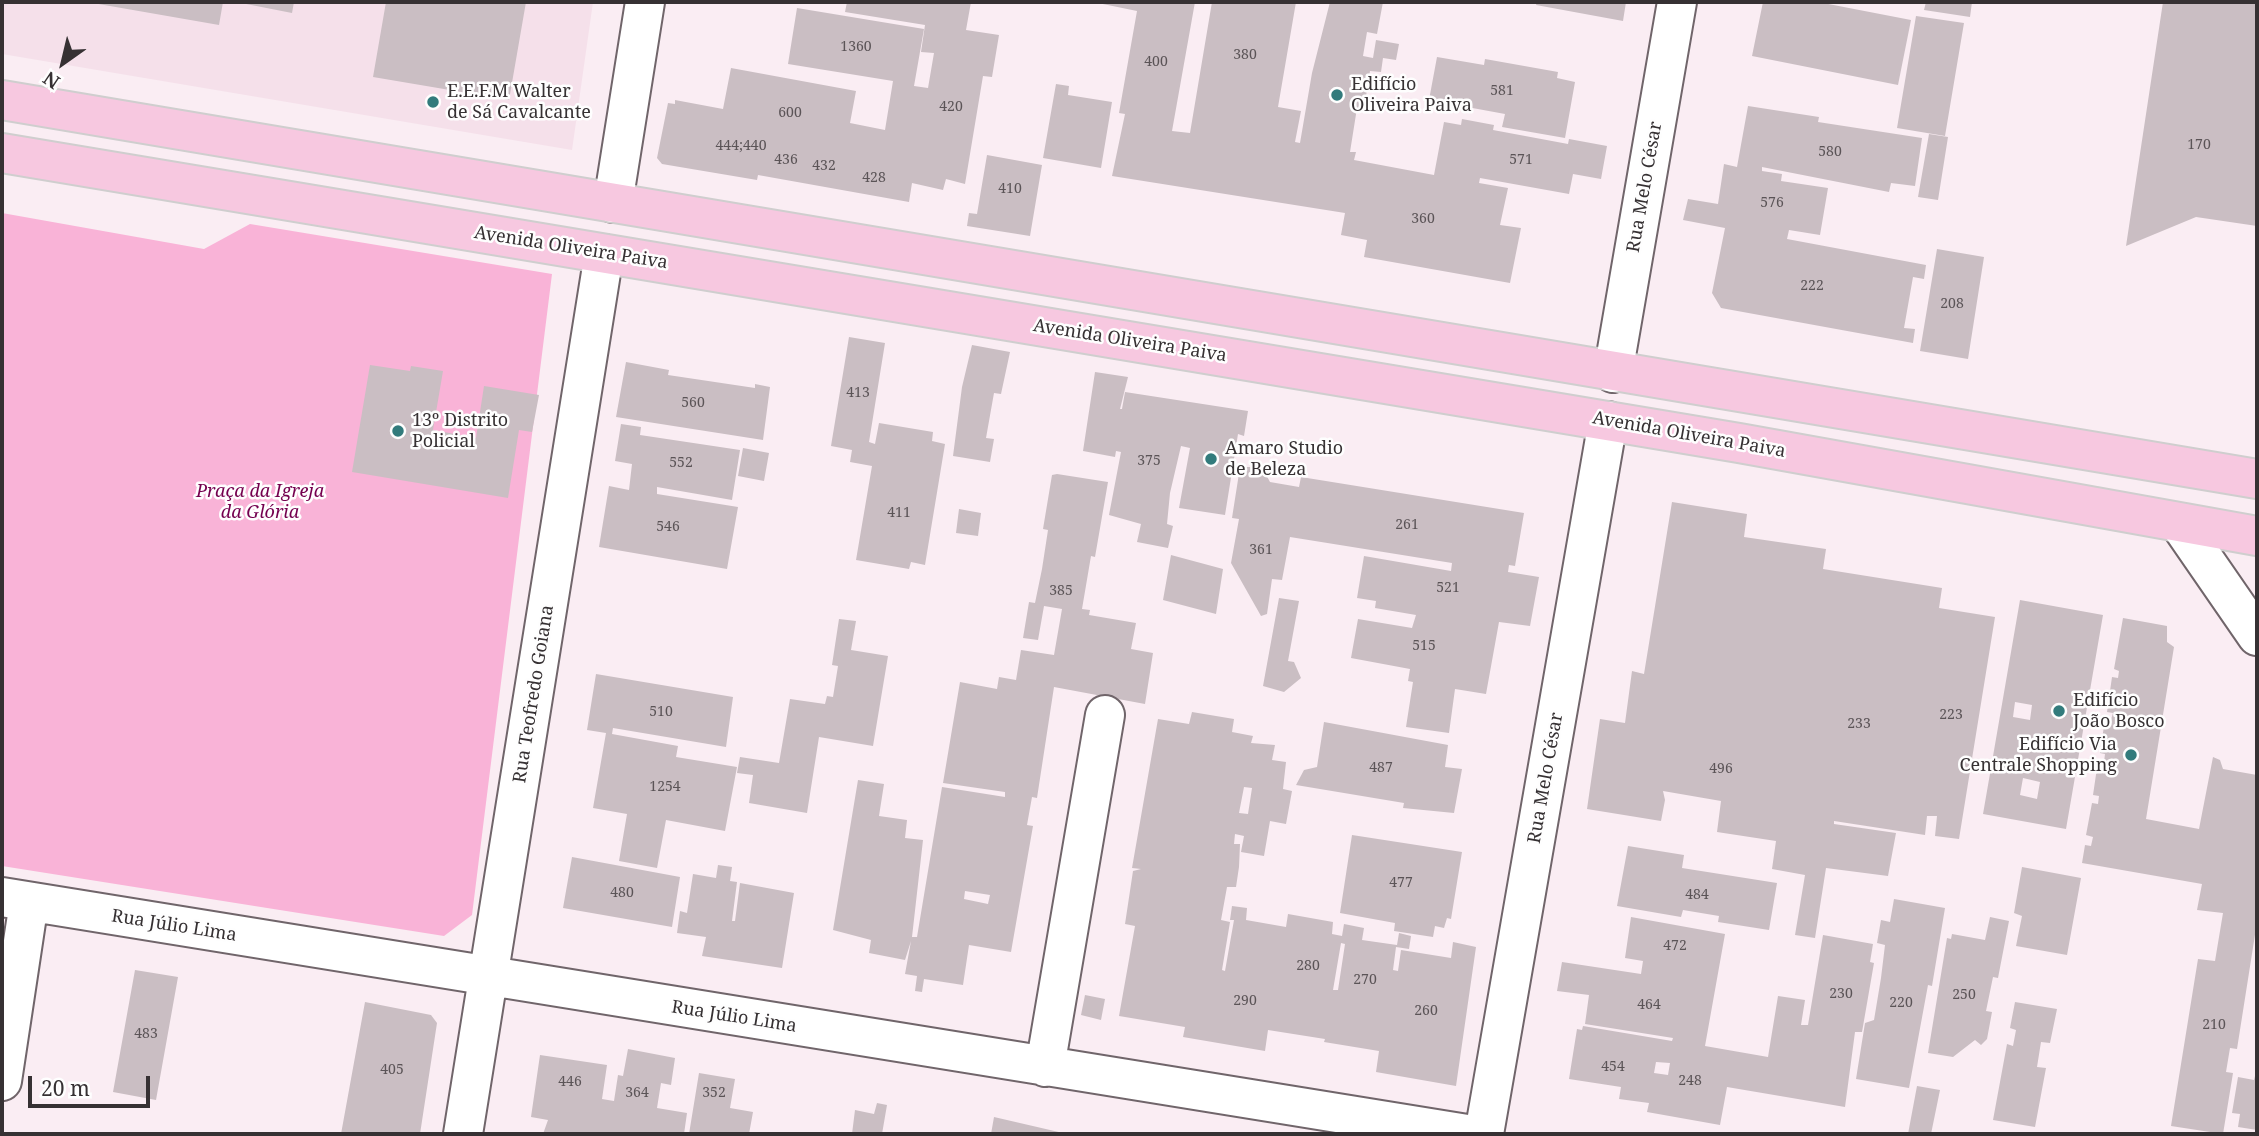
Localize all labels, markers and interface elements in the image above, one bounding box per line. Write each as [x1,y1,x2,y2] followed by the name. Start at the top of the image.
[28,28,98,98] north arrow
[840,39,872,55] house number: 1360
[1233,47,1257,63] house number: 380
[1144,54,1168,70] house number: 400
[38,65,65,95] text: N
[1351,74,1472,116] place label: Edifício Oliveira Paiva
[447,81,591,124] place label: E.E.F.M Walter de Sá Cavalcante
[1490,83,1514,99] house number: 581
[1329,87,1345,103] marker: Edifício Oliveira Paiva
[425,94,441,110] marker: E.E.F.M Walter de Sá Cavalcante
[939,99,963,115] house number: 420
[778,105,802,121] house number: 600
[1623,120,1667,254] street label: Rua Melo César
[2187,137,2211,153] house number: 170
[716,138,766,154] house number: 444;440
[1818,144,1842,160] house number: 580
[774,152,798,168] house number: 436
[1509,152,1533,168] house number: 571
[812,158,836,174] house number: 432
[862,170,886,186] house number: 428
[998,181,1022,197] house number: 410
[1760,195,1784,211] house number: 576
[1411,211,1435,227] house number: 360
[473,222,669,274] street label: Avenida Oliveira Paiva
[1800,278,1824,294] house number: 222
[1940,296,1964,312] house number: 208
[1032,315,1228,367] street label: Avenida Oliveira Paiva
[846,385,870,401] house number: 413
[681,395,705,411] house number: 560
[1591,407,1787,463] street label: Avenida Oliveira Paiva
[412,410,508,452] place label: 13º Distrito Policial
[390,423,406,439] marker: 13º Distrito Policial
[1225,438,1343,480] place label: Amaro Studio de Beleza
[1203,451,1219,467] marker: Amaro Studio de Beleza
[1137,453,1161,469] house number: 375
[669,455,693,471] house number: 552
[196,481,324,524] park label: Praça da Igreja da Glória
[887,505,911,521] house number: 411
[1395,517,1419,533] house number: 261
[656,519,680,535] house number: 546
[1249,542,1273,558] house number: 361
[1436,580,1460,596] house number: 521
[1049,583,1073,599] house number: 385
[509,603,559,785] street label: Rua Teofredo Goiana
[1412,638,1436,654] house number: 515
[2073,690,2165,732] place label: Edifício João Bosco
[2051,703,2067,719] marker: Edifício João Bosco
[649,704,673,720] house number: 510
[1939,707,1963,723] house number: 223
[1524,711,1568,845] street label: Rua Melo César
[1847,716,1871,732] house number: 233
[1959,734,2117,776] place label: Edifício Via Centrale Shopping
[2123,747,2139,763] marker: Edifício Via Centrale Shopping
[1369,760,1393,776] house number: 487
[1709,761,1733,777] house number: 496
[649,779,681,795] house number: 1254
[1389,875,1413,891] house number: 477
[610,885,634,901] house number: 480
[1685,887,1709,903] house number: 484
[110,905,238,947] street label: Rua Júlio Lima
[1663,938,1687,954] house number: 472
[1296,958,1320,974] house number: 280
[1353,972,1377,988] house number: 270
[1829,986,1853,1002] house number: 230
[1952,987,1976,1003] house number: 250
[1233,993,1257,1009] house number: 290
[1889,995,1913,1011] house number: 220
[670,996,798,1038] street label: Rua Júlio Lima
[1637,997,1661,1013] house number: 464
[1414,1003,1438,1019] house number: 260
[2202,1017,2226,1033] house number: 210
[134,1026,158,1042] house number: 483
[1601,1059,1625,1075] house number: 454
[32,1062,154,1106] scale bar
[380,1062,404,1078] house number: 405
[1678,1073,1702,1089] house number: 248
[41,1074,90,1102] text: 20 m
[558,1074,582,1090] house number: 446
[625,1085,649,1101] house number: 364
[702,1085,726,1101] house number: 352

